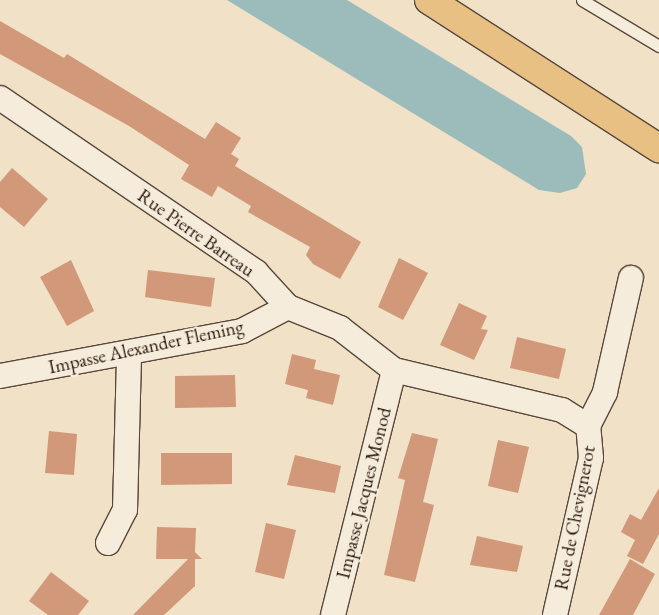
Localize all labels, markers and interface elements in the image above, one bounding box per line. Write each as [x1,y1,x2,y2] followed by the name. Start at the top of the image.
[133,184,259,282] street label: Rue Pierre Barreau
[46,315,246,379] street label: Impasse Alexander Fleming
[332,405,396,581] street label: Impasse Jacques Monod
[550,444,600,592] street label: Rue de Chevignerot

